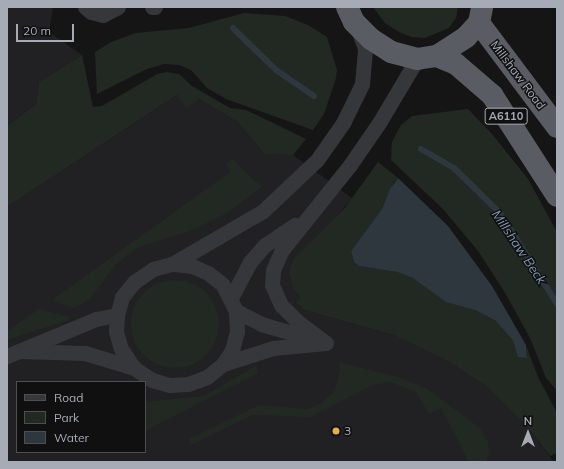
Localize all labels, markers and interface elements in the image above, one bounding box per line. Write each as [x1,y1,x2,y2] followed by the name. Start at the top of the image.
[18,16,76,42] scale bar
[23,23,51,38] text: 20 m
[488,38,548,112] street label: Millshaw Road
[484,107,528,125] road number: A6110
[488,207,550,287] water label: Millshaw Beck
[16,381,146,453] legend
[54,390,83,405] text: Road
[54,410,79,425] text: Park
[508,413,548,453] north arrow
[524,414,532,428] text: N
[344,424,351,438] place label: 3
[331,426,341,436] marker: 3
[54,430,89,445] text: Water

